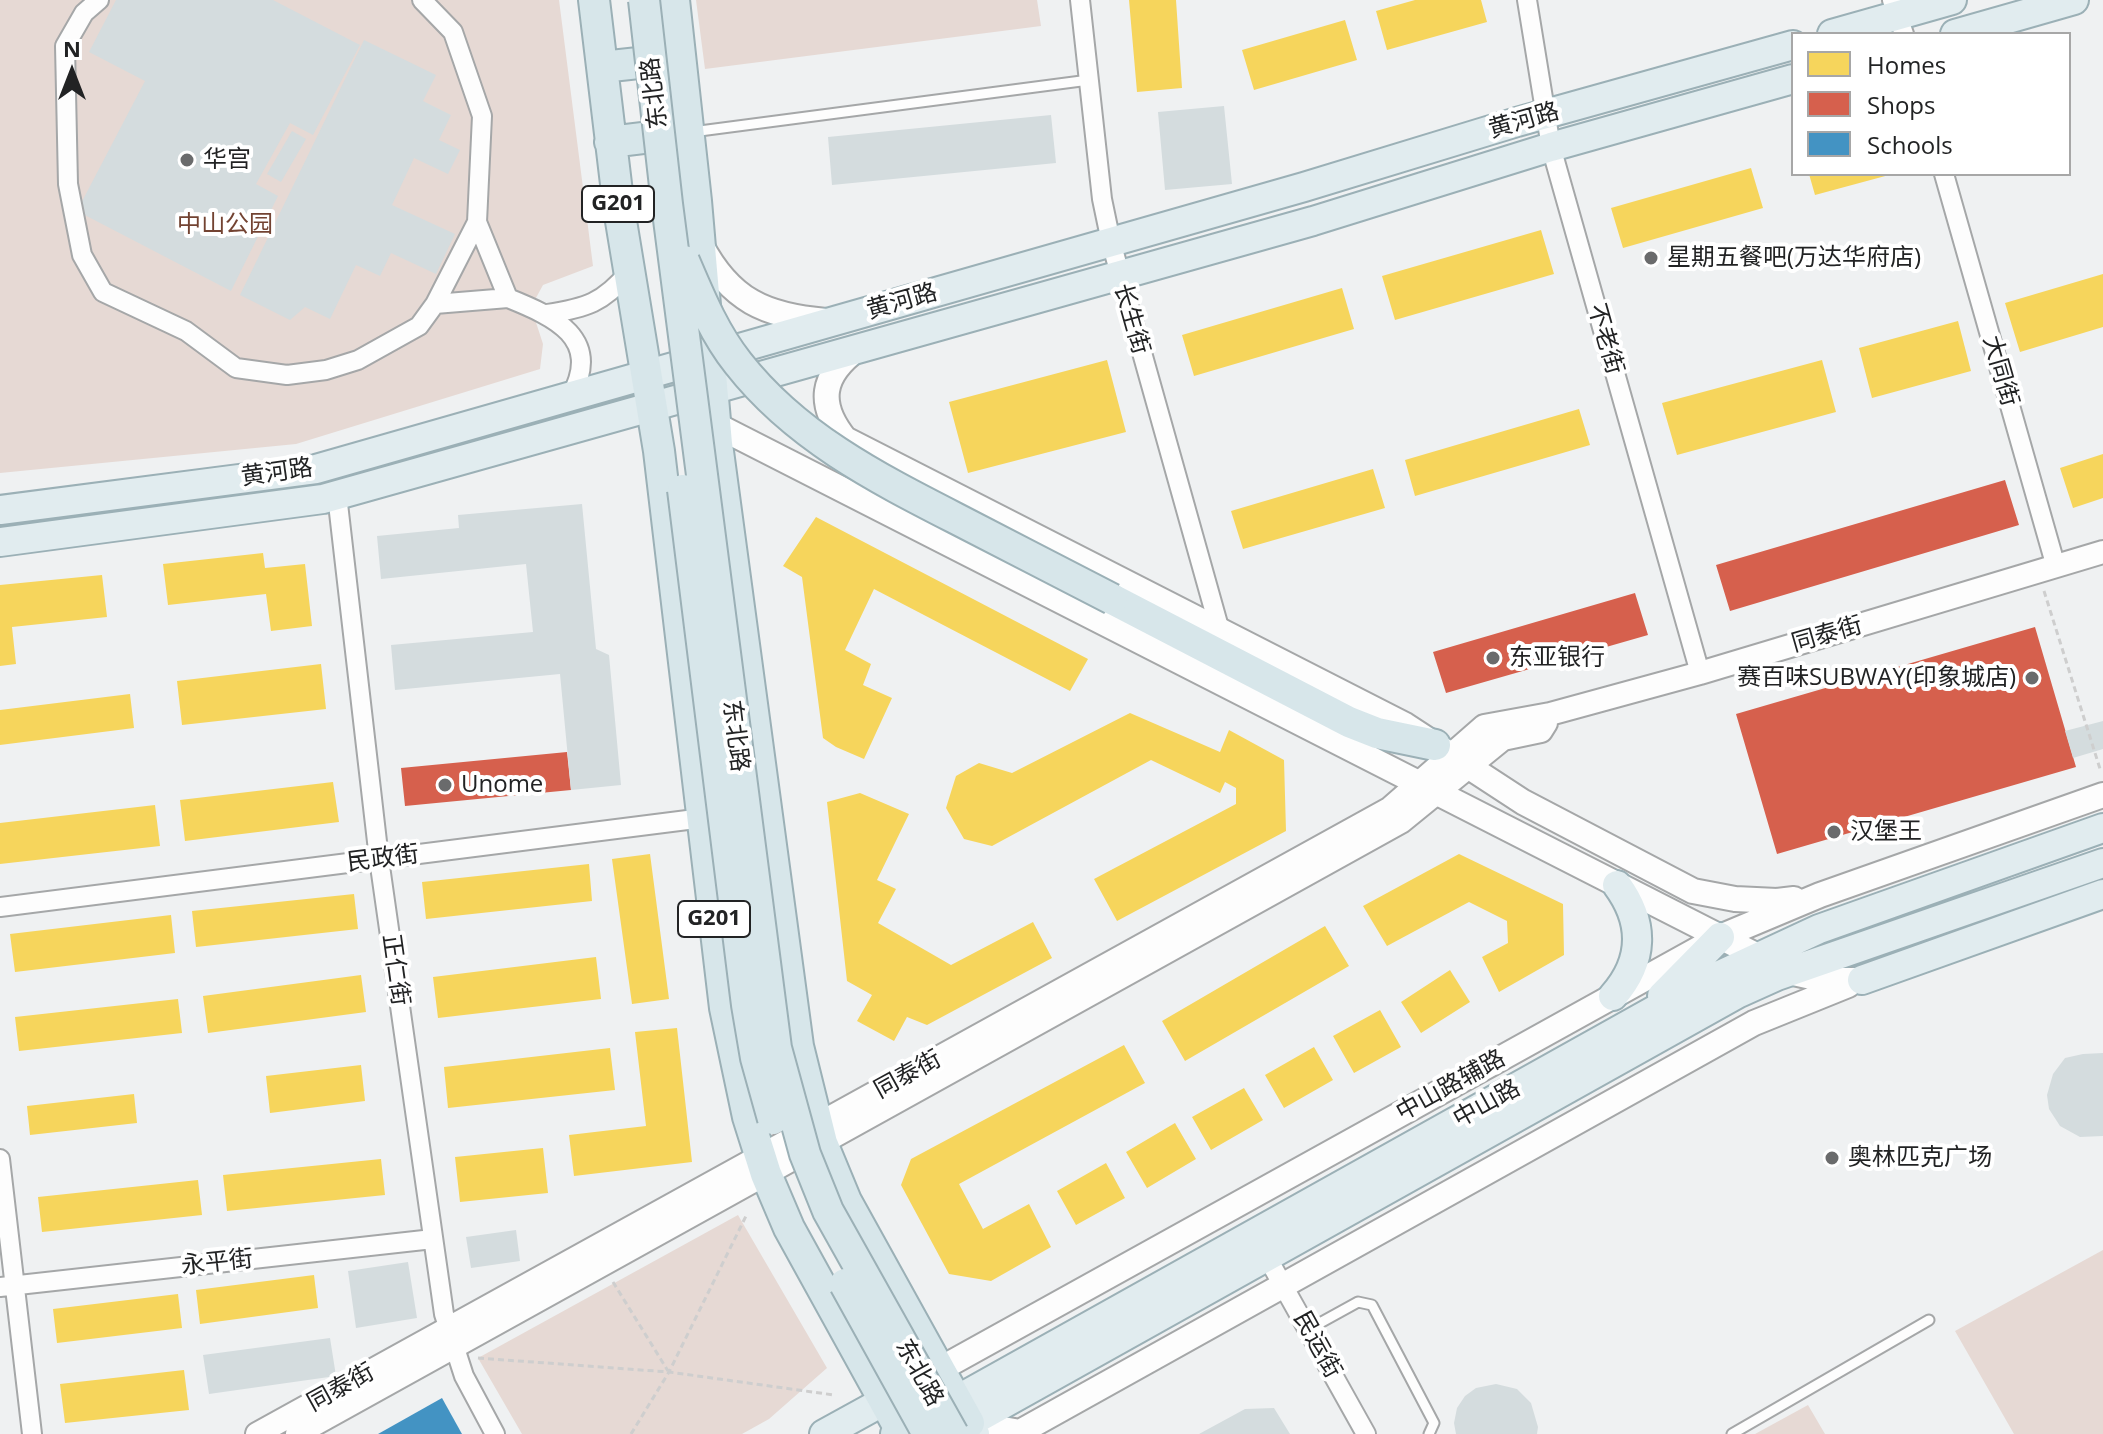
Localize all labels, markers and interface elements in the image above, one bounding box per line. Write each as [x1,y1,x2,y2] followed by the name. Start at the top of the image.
[32,32,112,112] north arrow
[1791,32,2071,176] legend
[63,33,81,63] text: N
[1867,48,1946,81] text: Homes
[636,56,674,130] street label: 东北路
[1867,88,1935,121] text: Shops
[1485,97,1563,145] street label: 黄河路
[1867,128,1953,161] text: Schools
[203,146,251,174] place label: 华宫
[178,151,196,169] marker: 华宫
[582,186,654,222] road number: G201
[177,211,273,239] park label: 中山公园
[1667,244,1921,272] place label: 星期五餐吧(万达华府店)
[1642,249,1660,267] marker: 星期五餐吧(万达华府店)
[863,278,941,326] street label: 黄河路
[1107,280,1155,358] street label: 长生街
[1581,300,1629,378] street label: 不老街
[1976,332,2024,410] street label: 大同街
[239,454,315,492] street label: 黄河路
[1788,611,1866,659] street label: 同泰街
[1509,644,1605,672] place label: 东亚银行
[1484,649,1502,667] marker: 东亚银行
[1737,664,2016,692] place label: 赛百味SUBWAY(印象城店)
[2023,669,2041,687] marker: 赛百味SUBWAY(印象城店)
[716,699,754,773] street label: 东北路
[461,771,543,799] place label: Unome
[436,776,454,794] marker: Unome
[1850,818,1922,846] place label: 汉堡王
[1825,823,1843,841] marker: 汉堡王
[346,840,420,878] street label: 民政街
[678,901,750,937] road number: G201
[376,932,414,1008] street label: 正仁街
[1392,1044,1510,1128] street label: 中山路辅路
[870,1045,946,1105] street label: 同泰街
[1449,1074,1525,1134] street label: 中山路
[1848,1144,1992,1172] place label: 奥林匹克广场
[1823,1149,1841,1167] marker: 奥林匹克广场
[180,1245,254,1281] street label: 永平街
[1287,1307,1347,1383] street label: 民运街
[889,1335,949,1411] street label: 东北路
[303,1358,379,1418] street label: 同泰街

